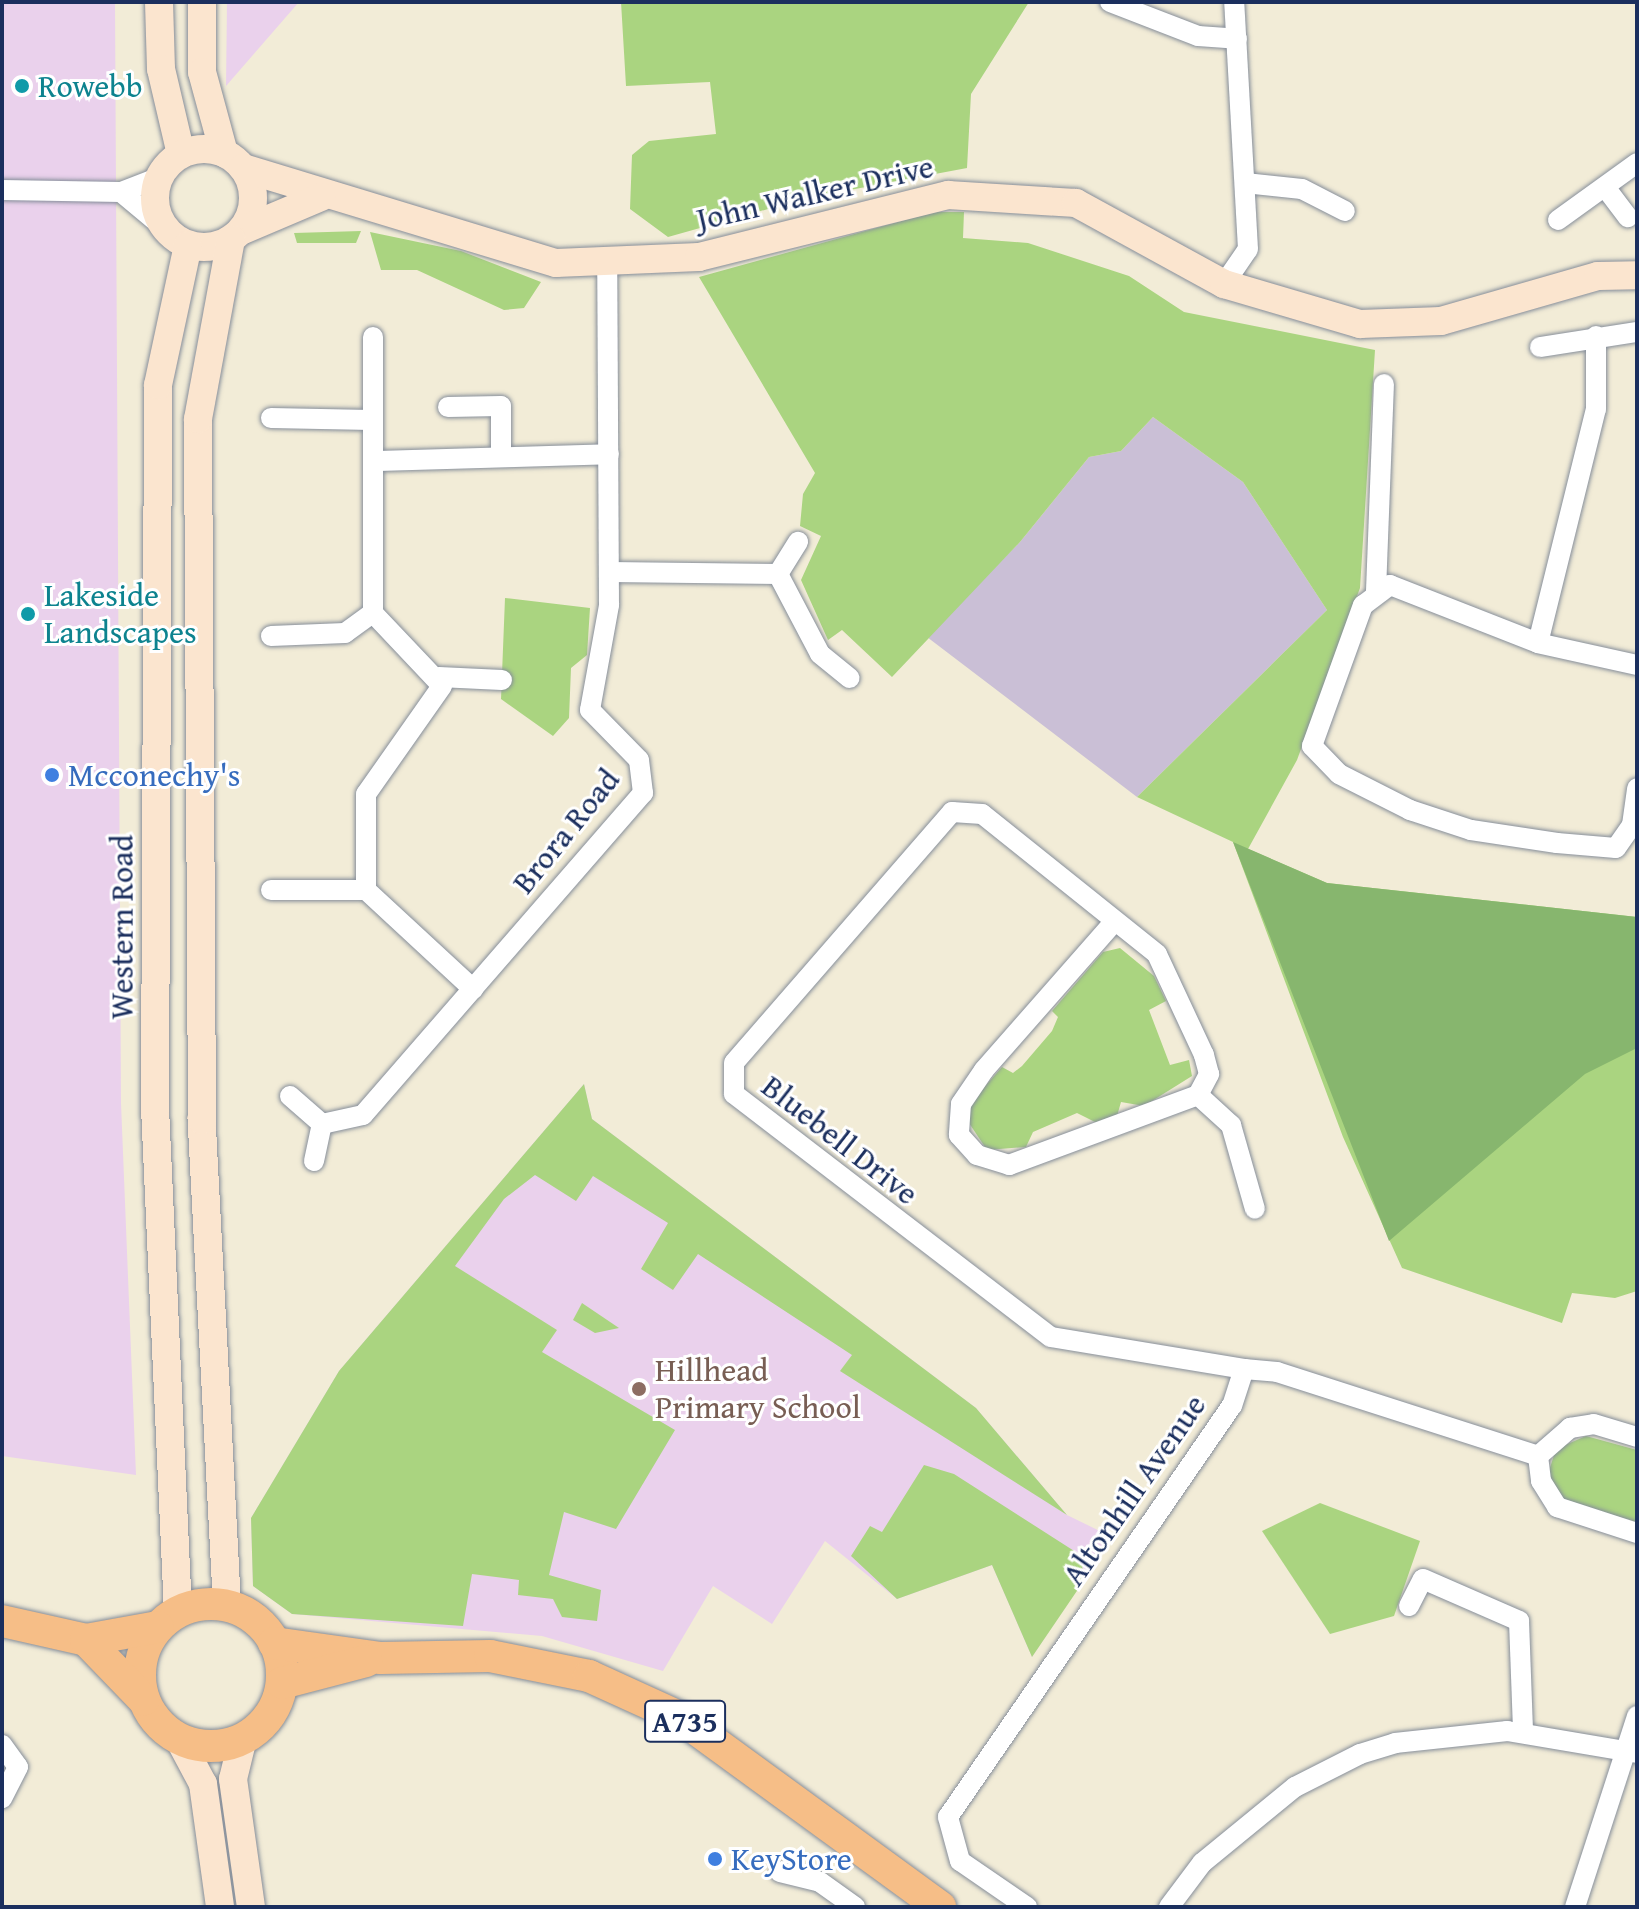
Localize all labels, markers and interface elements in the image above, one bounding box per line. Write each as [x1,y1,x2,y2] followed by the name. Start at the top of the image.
[38,67,142,105] place label: Rowebb
[13,77,31,95] marker: Rowebb
[693,147,937,239] street label: John Walker Drive
[44,577,197,652] place label: Lakeside Landscapes
[19,605,37,623] marker: Lakeside Landscapes
[68,756,240,794] place label: Mcconechy's
[504,761,628,901] street label: Brora Road
[43,766,61,784] marker: Mcconechy's
[103,834,141,1020] street label: Western Road
[754,1067,926,1213] street label: Bluebell Drive
[655,1352,861,1427] place label: Hillhead Primary School
[630,1380,648,1398] marker: Hillhead Primary School
[1054,1387,1214,1593] street label: Altonhill Avenue
[643,1695,727,1747] road number: A735
[731,1840,852,1878] place label: KeyStore
[706,1850,724,1868] marker: KeyStore

